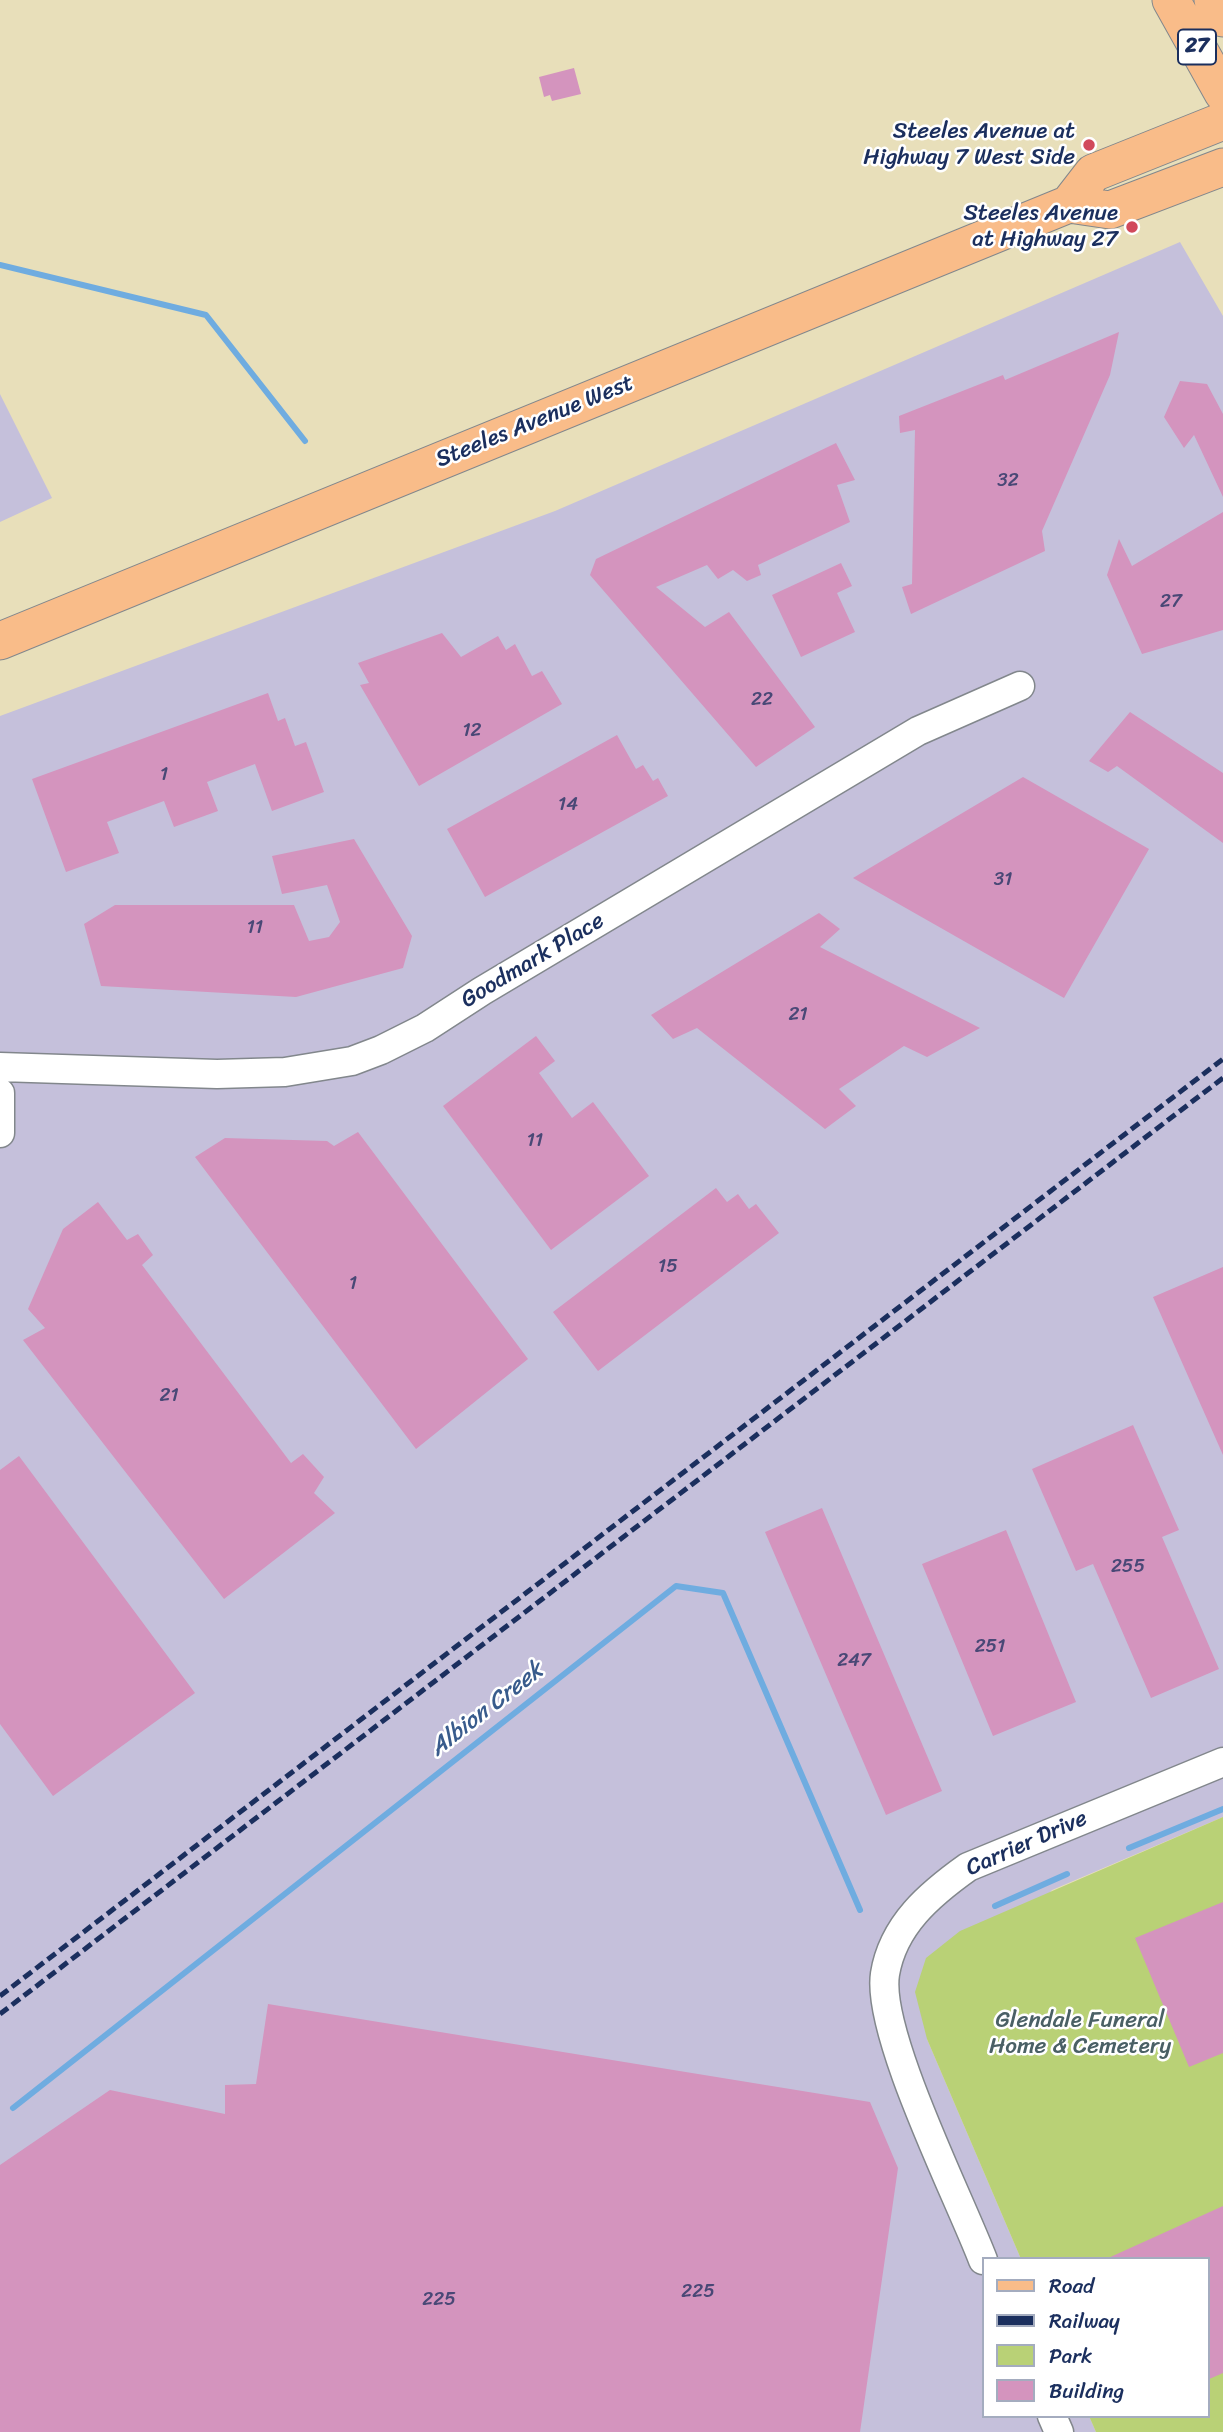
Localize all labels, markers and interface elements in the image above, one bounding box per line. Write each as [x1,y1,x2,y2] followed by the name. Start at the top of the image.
[1178,30,1216,64] road number: 27
[863,118,1075,172] place label: Steeles Avenue at Highway 7 West Side
[1081,137,1097,153] marker: Steeles Avenue at Highway 7 West Side
[963,200,1118,254] place label: Steeles Avenue at Highway 27
[1124,219,1140,235] marker: Steeles Avenue at Highway 27
[432,370,638,474] street label: Steeles Avenue West
[997,470,1019,492] house number: 32
[1160,591,1182,613] house number: 27
[751,689,773,711] house number: 22
[462,720,482,742] house number: 12
[160,764,168,786] house number: 1
[558,794,578,816] house number: 14
[994,869,1012,891] house number: 31
[456,907,610,1015] street label: Goodmark Place
[247,917,263,939] house number: 11
[788,1004,808,1026] house number: 21
[527,1130,543,1152] house number: 11
[658,1256,678,1278] house number: 15
[349,1273,357,1295] house number: 1
[159,1385,179,1407] house number: 21
[1111,1556,1145,1578] house number: 255
[975,1636,1005,1658] house number: 251
[837,1650,871,1672] house number: 247
[425,1657,549,1763] water label: Albion Creek
[962,1805,1092,1883] street label: Carrier Drive
[989,2007,1171,2061] park label: Glendale Funeral Home & Cemetery
[982,2257,1209,2418] legend
[1049,2267,1094,2305] text: Road
[681,2281,715,2303] house number: 225
[422,2289,456,2311] house number: 225
[1049,2302,1120,2340] text: Railway
[1049,2337,1092,2375] text: Park
[1049,2372,1124,2410] text: Building

